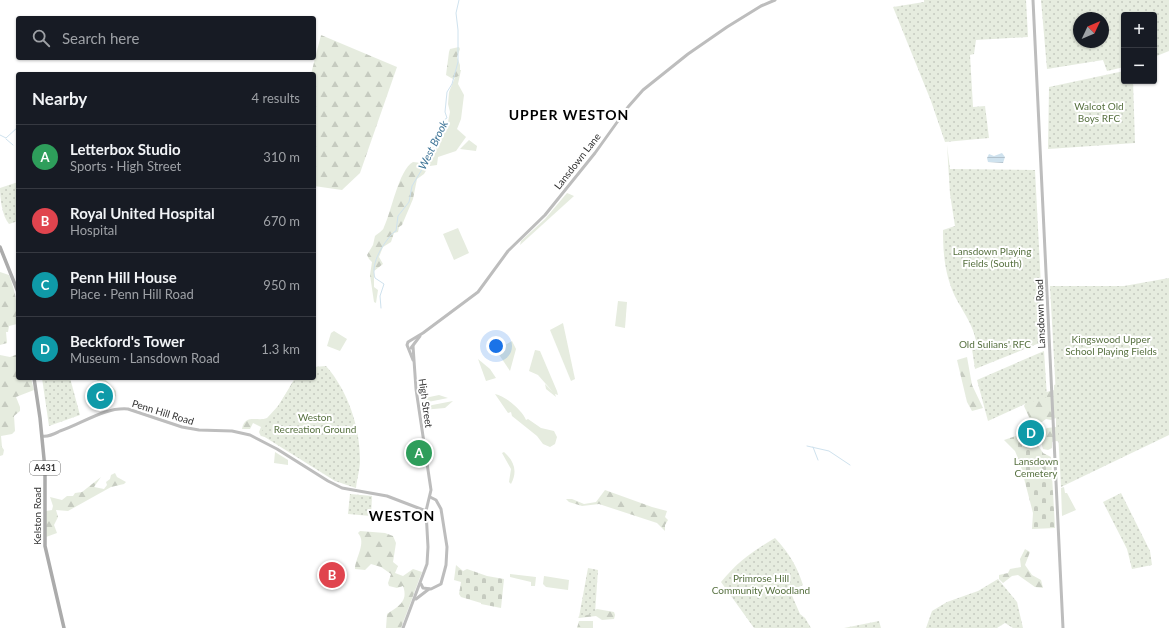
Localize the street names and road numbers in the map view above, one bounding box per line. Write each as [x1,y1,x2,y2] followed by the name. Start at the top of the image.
[551,130,603,192] street label: Lansdown Lane
[1033,279,1047,349] street label: Lansdown Road
[417,378,435,429] street label: High Street
[131,397,195,427] street label: Penn Hill Road
[30,461,60,475] road number: A431
[31,487,43,545] street label: Kelston Road

